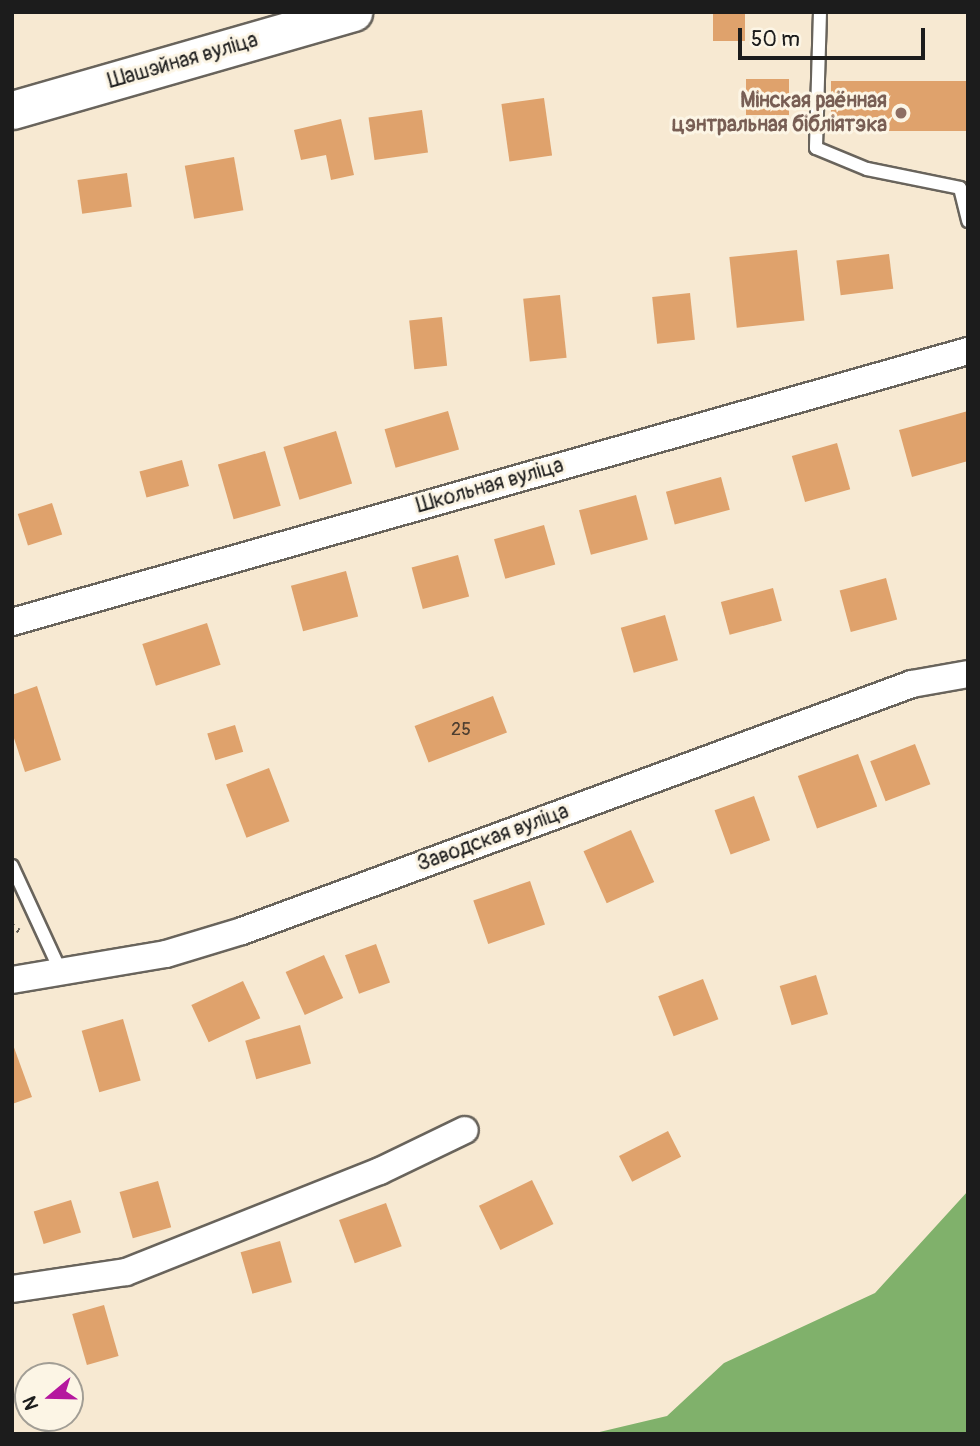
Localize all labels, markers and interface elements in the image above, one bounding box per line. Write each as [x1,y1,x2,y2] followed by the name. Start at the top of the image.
[742,14,929,58] scale bar
[751,26,800,53] text: 50 m
[105,28,261,94] street label: Шашэйная вуліца
[672,88,887,138] place label: Мінская раённая цэнтральная бібліятэка
[893,105,909,121] marker: Мінская раённая цэнтральная бібліятэка
[414,453,566,519] street label: Школьная вуліца
[451,719,471,741] house number: 25
[414,799,572,877] street label: Заводская вуліца
[14,1362,84,1432] north arrow
[18,1393,44,1413] text: N

